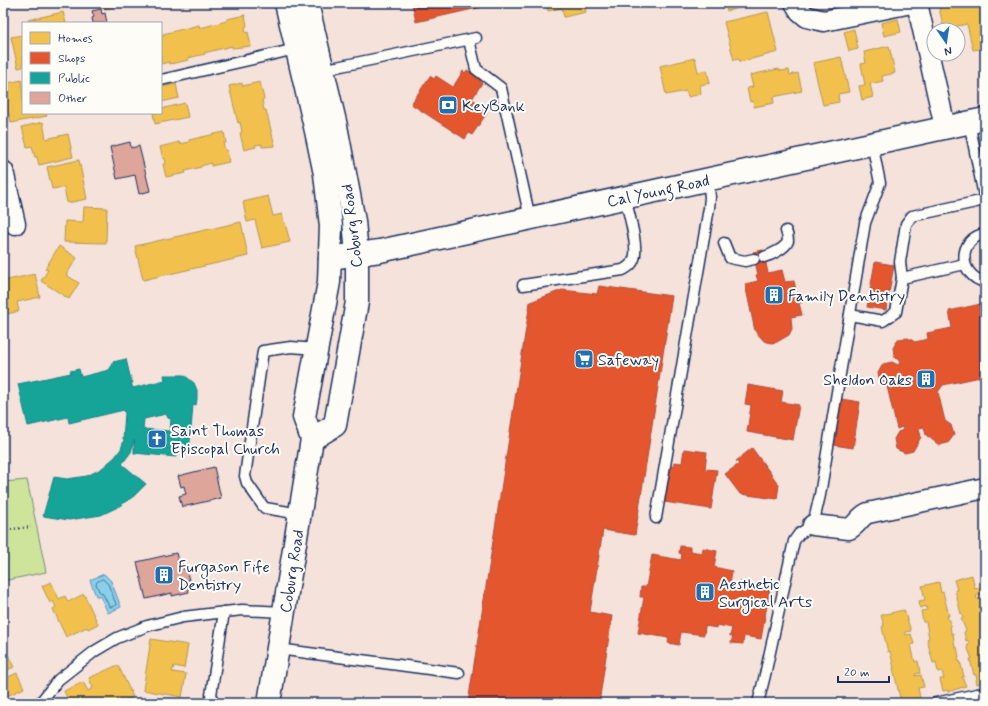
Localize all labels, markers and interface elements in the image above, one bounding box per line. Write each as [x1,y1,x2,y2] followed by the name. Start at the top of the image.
[22,22,162,114] legend
[926,22,966,62] north arrow
[58,31,93,47] text: Homes
[943,43,953,58] text: N
[58,51,85,67] text: Shops
[58,71,90,87] text: Public
[58,91,87,107] text: Other
[437,94,459,116] bank icon: KeyBank
[462,96,525,117] place label: KeyBank
[605,170,712,214] street label: Cal Young Road
[337,183,368,269] street label: Coburg Road
[763,284,785,306] building icon: Family Dentistry
[788,286,905,307] place label: Family Dentistry
[573,348,595,370] supermarket icon: Safeway
[598,350,659,371] place label: Safeway
[915,368,937,390] building icon: Sheldon Oaks
[823,370,912,391] place label: Sheldon Oaks
[171,421,280,460] place label: Saint Thomas Episcopal Church
[146,428,168,450] church icon: Saint Thomas Episcopal Church
[276,528,309,614] street label: Coburg Road
[178,557,270,596] place label: Furgason Fife Dentistry
[153,564,175,586] building icon: Furgason Fife Dentistry
[719,574,812,614] place label: Aesthetic Surgical Arts
[694,581,716,603] building icon: Aesthetic Surgical Arts
[838,658,889,684] scale bar
[844,665,870,681] text: 20 m

